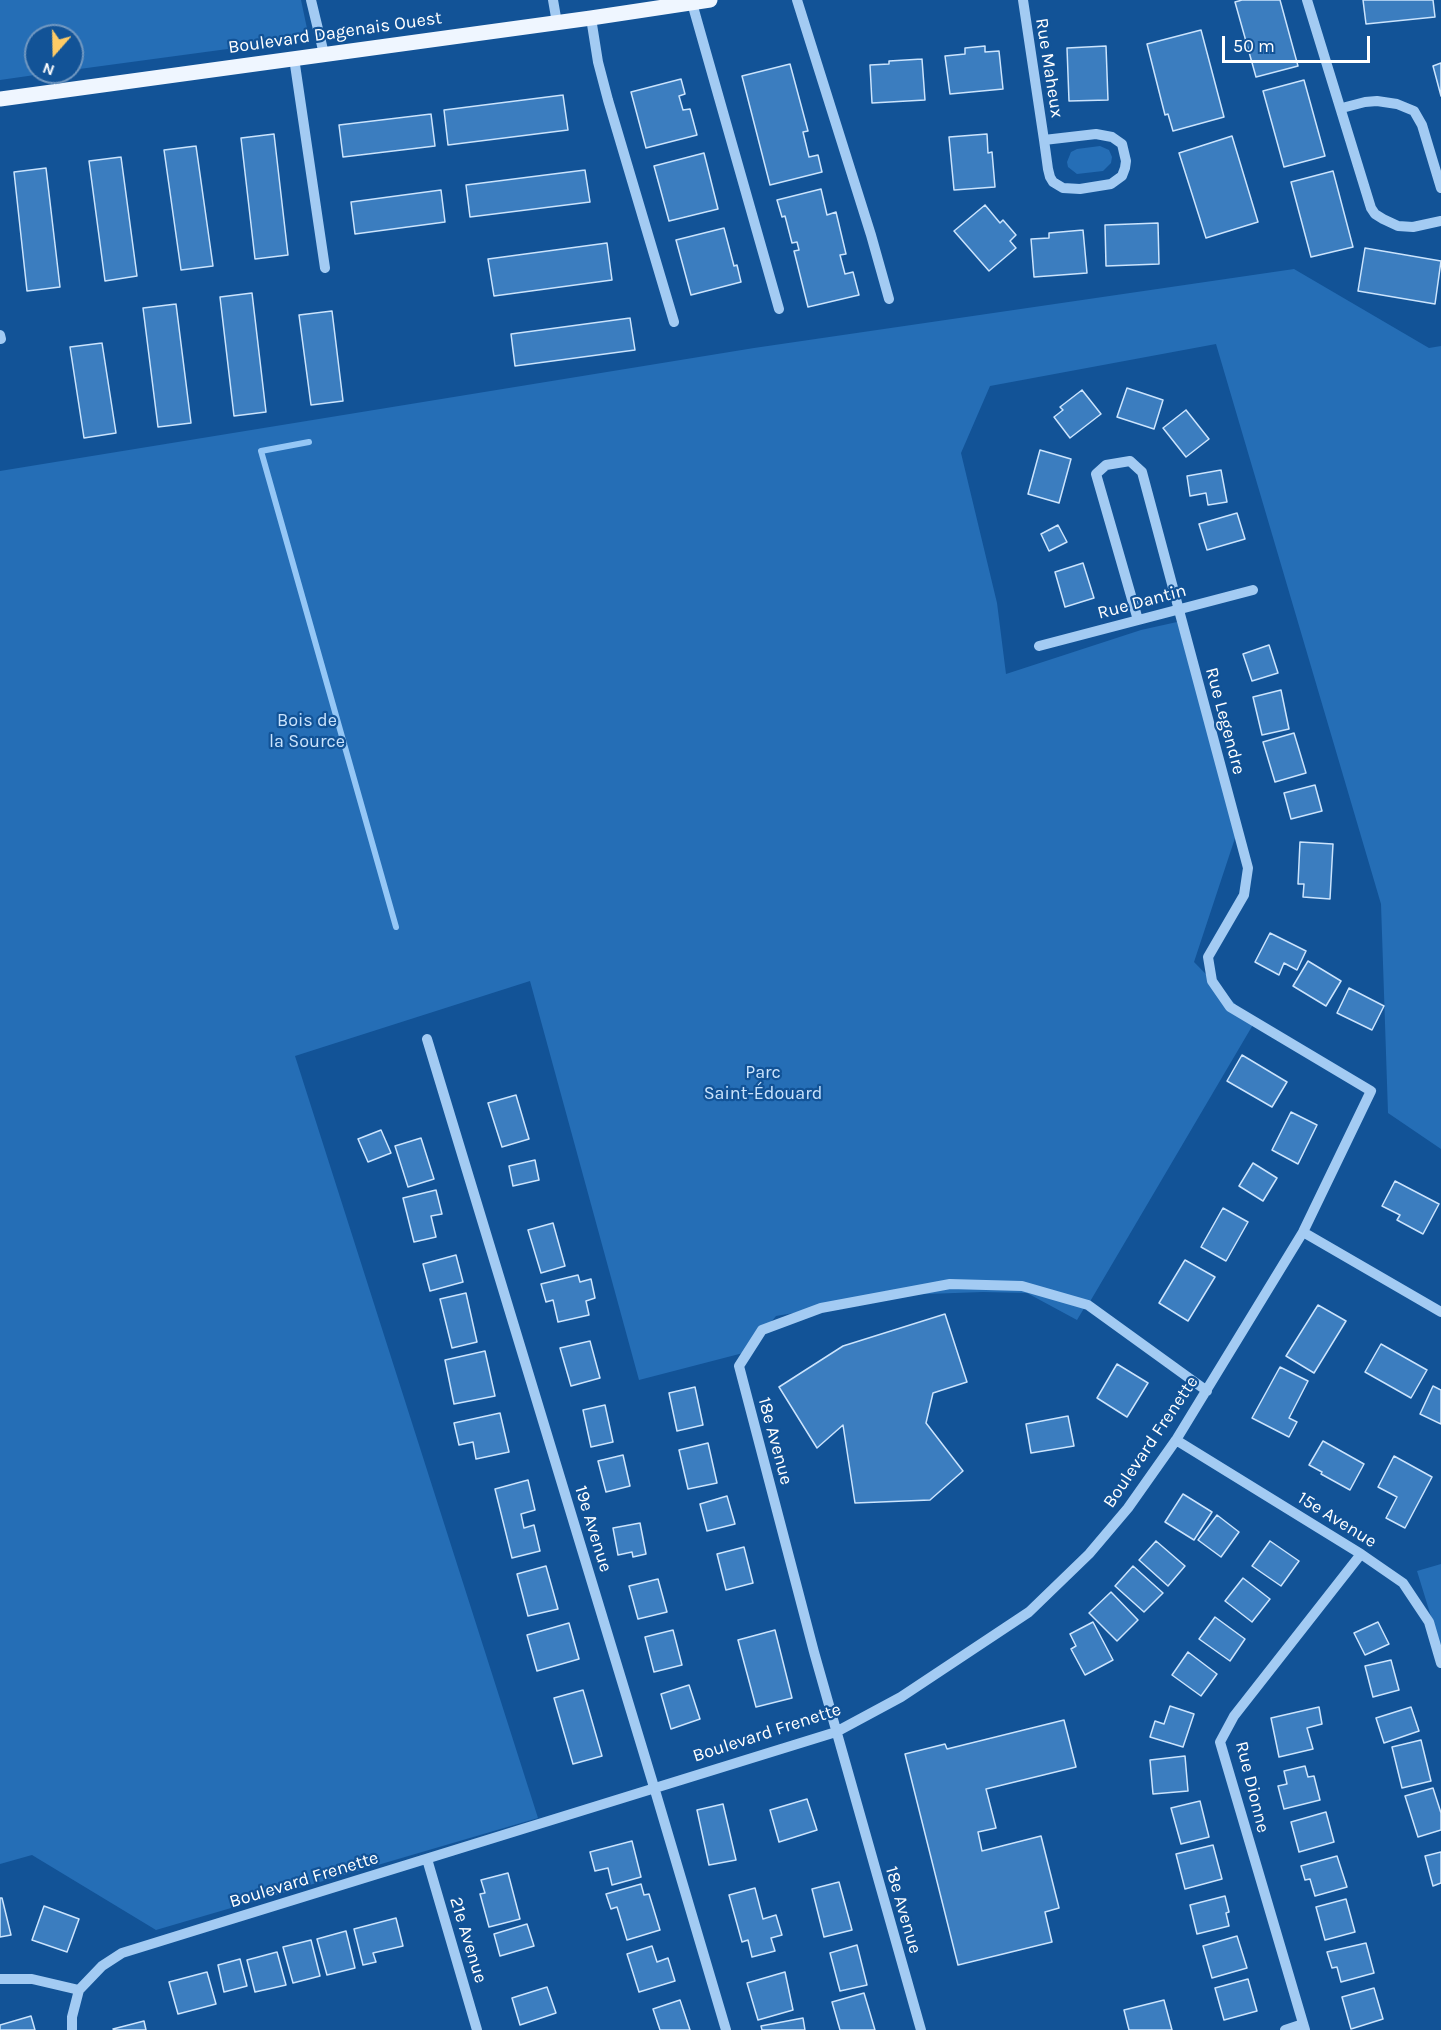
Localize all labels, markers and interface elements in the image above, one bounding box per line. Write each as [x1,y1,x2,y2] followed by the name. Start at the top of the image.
[227,7,443,59] street label: Boulevard Dagenais Ouest
[1030,17,1068,119] street label: Rue Maheux
[24,24,84,84] north arrow
[1225,24,1374,62] scale bar
[1233,35,1275,57] text: 50 m
[40,59,57,80] text: N
[1095,580,1189,624] street label: Rue Dantin
[1200,665,1250,777] street label: Rue Legendre
[269,710,345,752] park label: Bois de la Source
[704,1062,822,1104] park label: Parc Saint-Édouard
[1099,1372,1203,1512] street label: Boulevard Frenette
[753,1395,797,1487] street label: 18e Avenue
[570,1483,616,1575] street label: 19e Avenue
[1294,1487,1380,1553] street label: 15e Avenue
[690,1699,844,1767] street label: Boulevard Frenette
[1230,1739,1274,1835] street label: Rue Dionne
[227,1847,381,1913] street label: Boulevard Frenette
[880,1864,926,1956] street label: 18e Avenue
[445,1894,491,1986] street label: 21e Avenue

